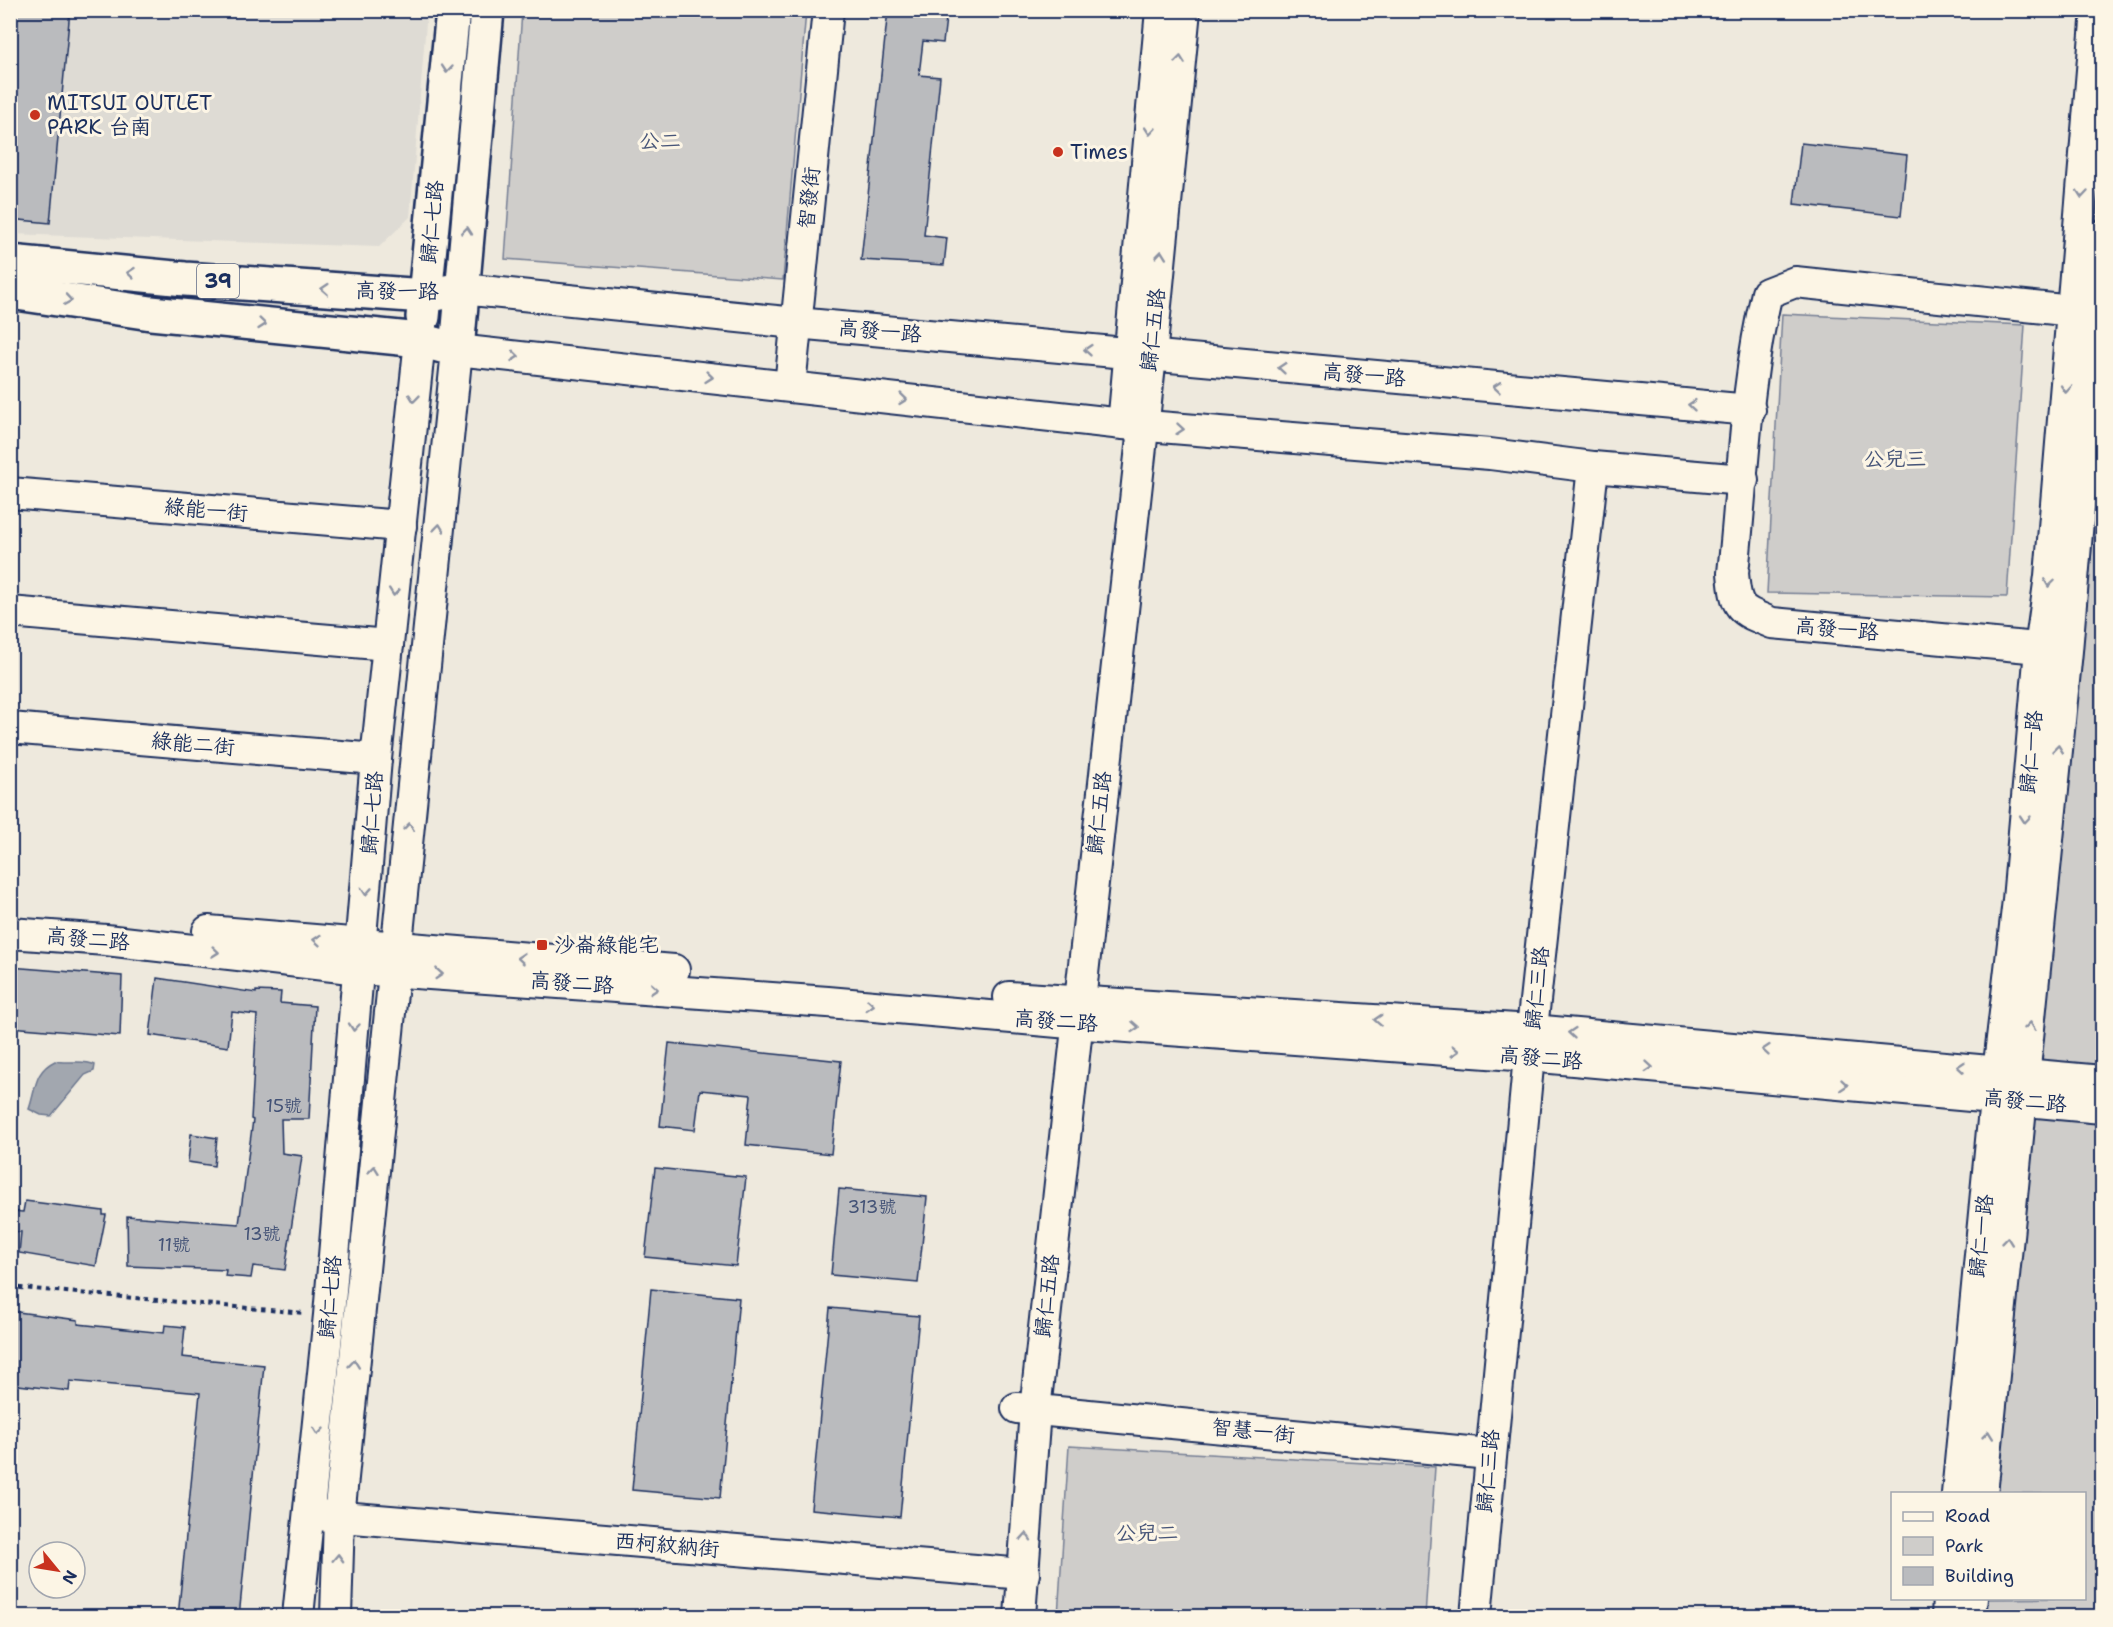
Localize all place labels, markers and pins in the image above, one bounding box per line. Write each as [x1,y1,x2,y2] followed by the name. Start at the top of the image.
[47,89,212,141] place label: MITSUI OUTLET PARK 台南
[28,108,42,122] marker: MITSUI OUTLET PARK 台南
[1070,138,1128,166] place label: Times
[1051,145,1065,159] marker: Times
[554,931,659,959] place label: 沙崙綠能宅
[535,938,549,952] marker: 沙崙綠能宅

